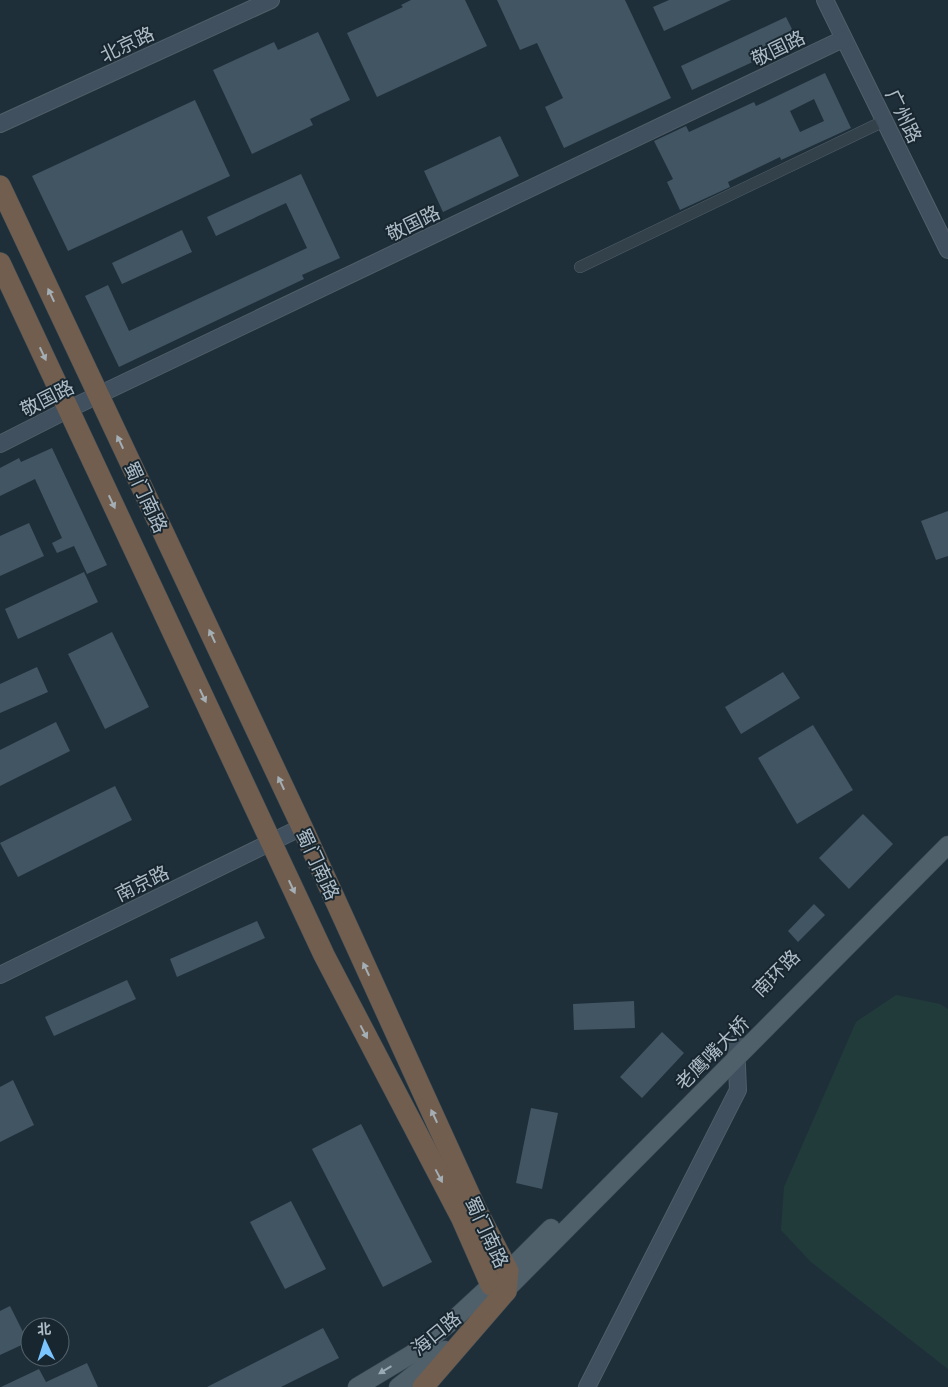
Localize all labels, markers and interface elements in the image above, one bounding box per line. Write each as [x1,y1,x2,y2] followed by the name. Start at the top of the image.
[97,22,158,68] street label: 北京路
[748,26,809,72] street label: 敬国路
[880,86,926,147] street label: 广州路
[383,201,444,247] street label: 敬国路
[47,288,55,302] one-way arrow
[39,347,47,361] one-way arrow
[17,375,78,423] street label: 敬国路
[116,435,124,449] one-way arrow
[118,458,172,537] street label: 蜀门南路
[108,495,116,509] one-way arrow
[207,629,215,643] one-way arrow
[199,689,207,703] one-way arrow
[277,776,285,790] one-way arrow
[290,825,344,904] street label: 蜀门南路
[112,861,173,907] street label: 南京路
[287,879,296,894] one-way arrow
[748,945,805,1002] street label: 南环路
[362,962,370,976] one-way arrow
[671,1012,755,1096] street label: 老鹰嘴大桥
[360,1025,368,1039] one-way arrow
[429,1109,437,1123] one-way arrow
[435,1169,443,1183] one-way arrow
[459,1193,513,1272] street label: 蜀门南路
[407,1307,466,1361] street label: 海口路
[20,1317,70,1367] north arrow
[37,1321,52,1338] text: 北
[379,1366,392,1375] one-way arrow

